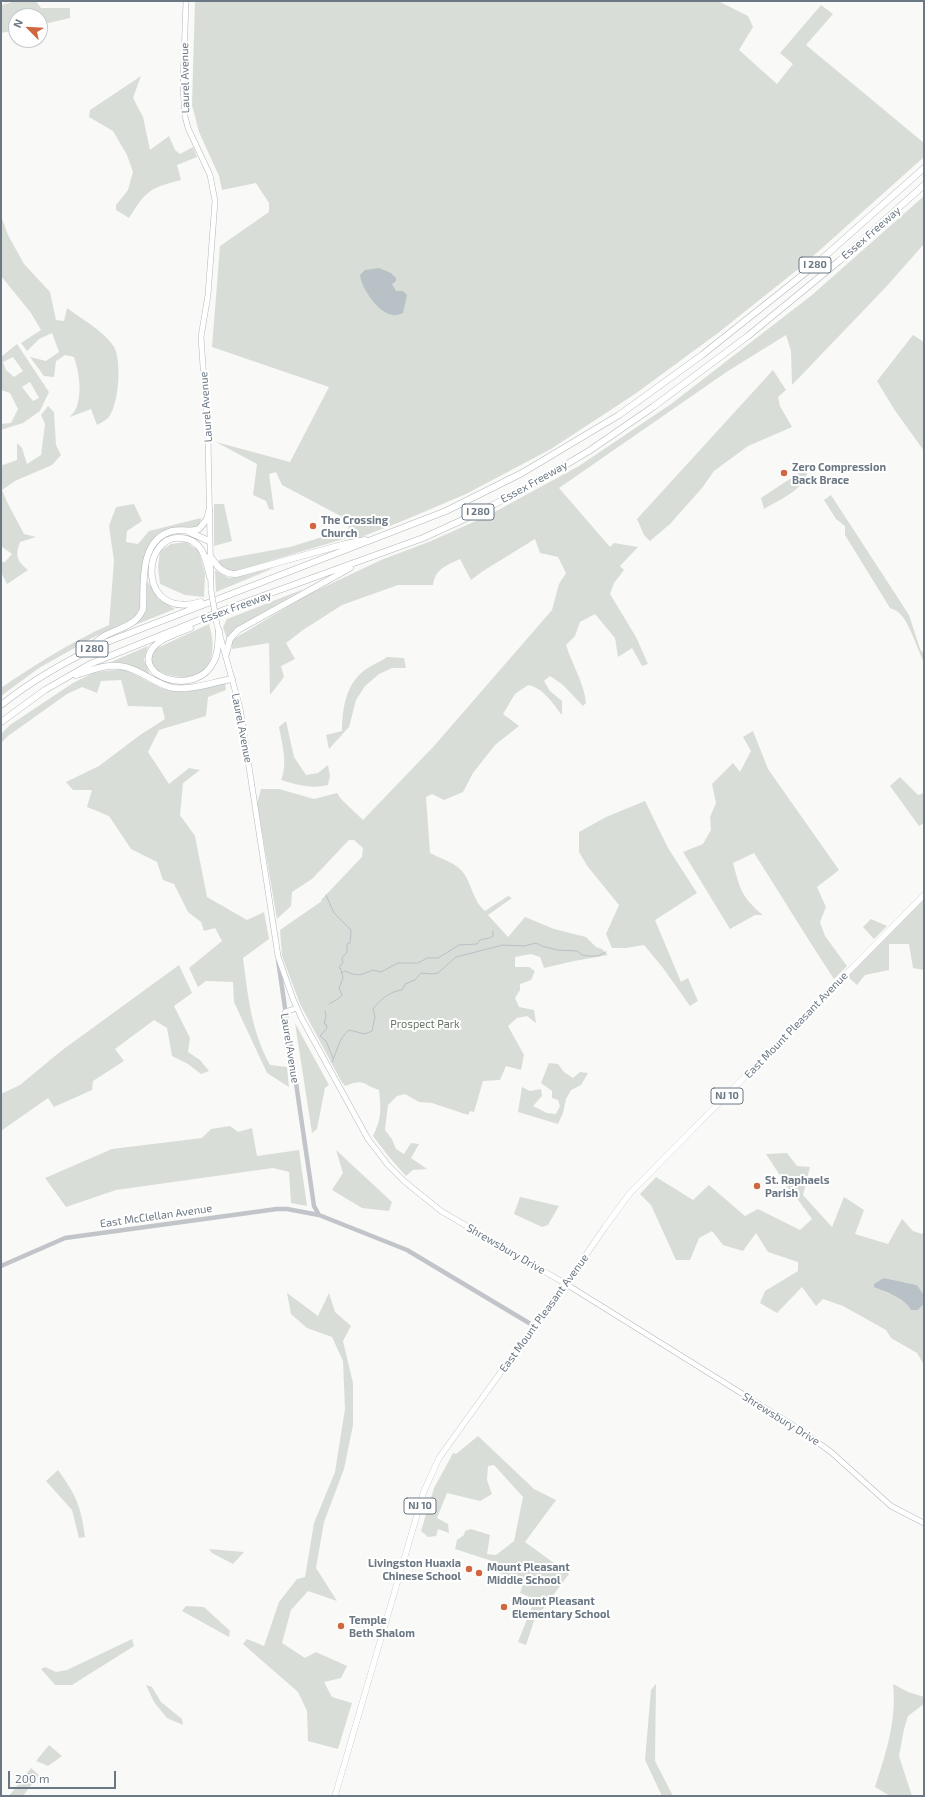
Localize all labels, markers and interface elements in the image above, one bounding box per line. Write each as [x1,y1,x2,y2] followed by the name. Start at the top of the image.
[8,8,48,48] north arrow
[10,17,25,30] text: N
[178,43,192,113] street label: Laurel Avenue
[839,204,903,262] street label: Essex Freeway
[799,257,831,273] road number: I 280
[197,371,215,443] street label: Laurel Avenue
[498,458,570,506] street label: Essex Freeway
[792,460,886,486] place label: Zero Compression Back Brace
[779,468,789,478] marker: Zero Compression Back Brace
[462,504,494,520] road number: I 280
[321,513,388,539] place label: The Crossing Church
[308,521,318,531] marker: The Crossing Church
[199,588,273,626] street label: Essex Freeway
[76,641,108,657] road number: I 280
[229,692,255,764] street label: Laurel Avenue
[742,969,850,1081] street label: East Mount Pleasant Avenue
[278,1012,302,1084] street label: Laurel Avenue
[390,1017,460,1031] park label: Prospect Park
[711,1088,743,1104] road number: NJ 10
[765,1173,830,1199] place label: St. Raphaels Parish
[752,1181,762,1191] marker: St. Raphaels Parish
[99,1202,213,1230] street label: East McClellan Avenue
[464,1221,548,1277] street label: Shrewsbury Drive
[497,1251,591,1375] street label: East Mount Pleasant Avenue
[740,1390,822,1448] street label: Shrewsbury Drive
[404,1498,436,1514] road number: NJ 10
[368,1556,461,1582] place label: Livingston Huaxia Chinese School
[487,1560,570,1586] place label: Mount Pleasant Middle School
[464,1564,474,1574] marker: Livingston Huaxia Chinese School
[474,1568,484,1578] marker: Mount Pleasant Middle School
[512,1594,610,1620] place label: Mount Pleasant Elementary School
[499,1602,509,1612] marker: Mount Pleasant Elementary School
[349,1613,415,1639] place label: Temple Beth Shalom
[336,1621,346,1631] marker: Temple Beth Shalom
[10,1763,118,1789] scale bar
[15,1771,49,1785] text: 200 m

